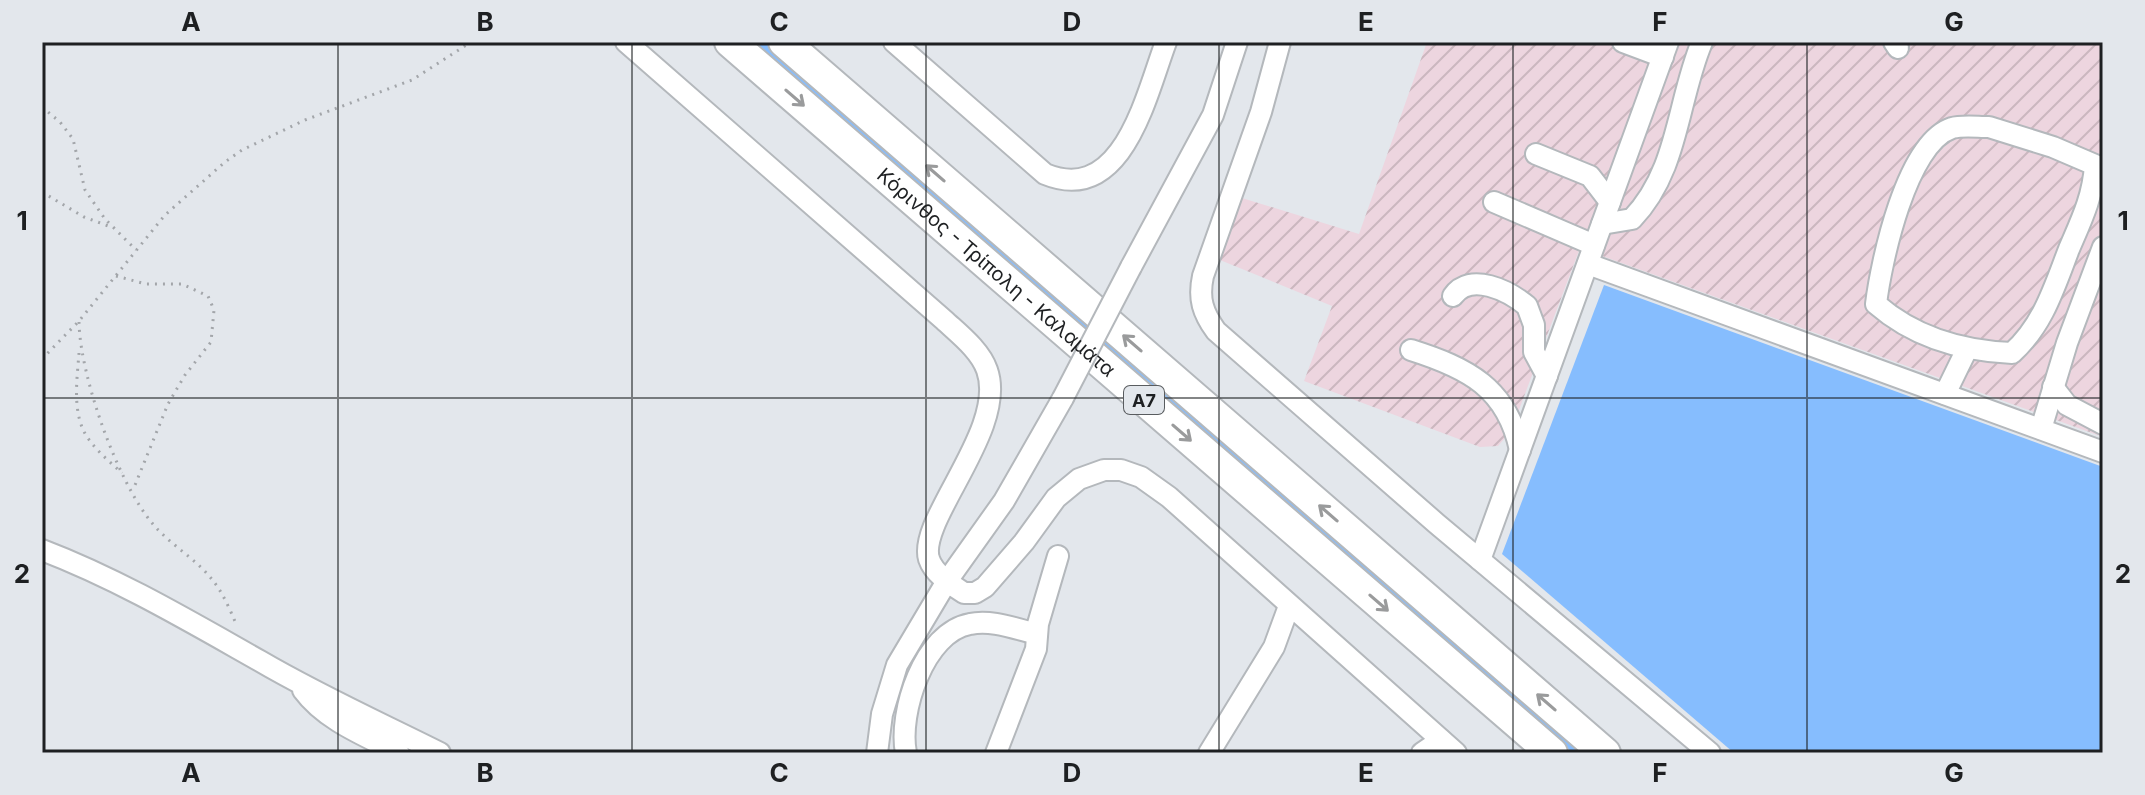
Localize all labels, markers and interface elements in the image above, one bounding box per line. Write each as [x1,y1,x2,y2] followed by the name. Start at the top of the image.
[181,6,201,37] text: A
[476,6,494,37] text: B
[769,6,789,37] text: C
[1063,6,1081,37] text: D
[1358,6,1374,37] text: E
[1652,6,1668,37] text: F
[1944,6,1964,37] text: G
[785,89,805,107] one-way arrow
[872,163,1120,382] street label: Κόρινθος - Τρίπολη - Καλαμάτα
[926,164,946,182] one-way arrow
[16,205,28,236] text: 1
[2117,205,2129,236] text: 1
[1122,334,1142,352] one-way arrow
[1124,386,1164,414] road number: Α7
[1172,424,1192,442] one-way arrow
[1319,505,1339,523] one-way arrow
[14,558,30,589] text: 2
[2115,558,2131,589] text: 2
[1368,594,1389,612] one-way arrow
[1536,693,1557,711] one-way arrow
[181,757,201,788] text: A
[476,757,494,788] text: B
[769,757,789,788] text: C
[1063,757,1081,788] text: D
[1358,757,1374,788] text: E
[1652,757,1668,788] text: F
[1944,757,1964,788] text: G

